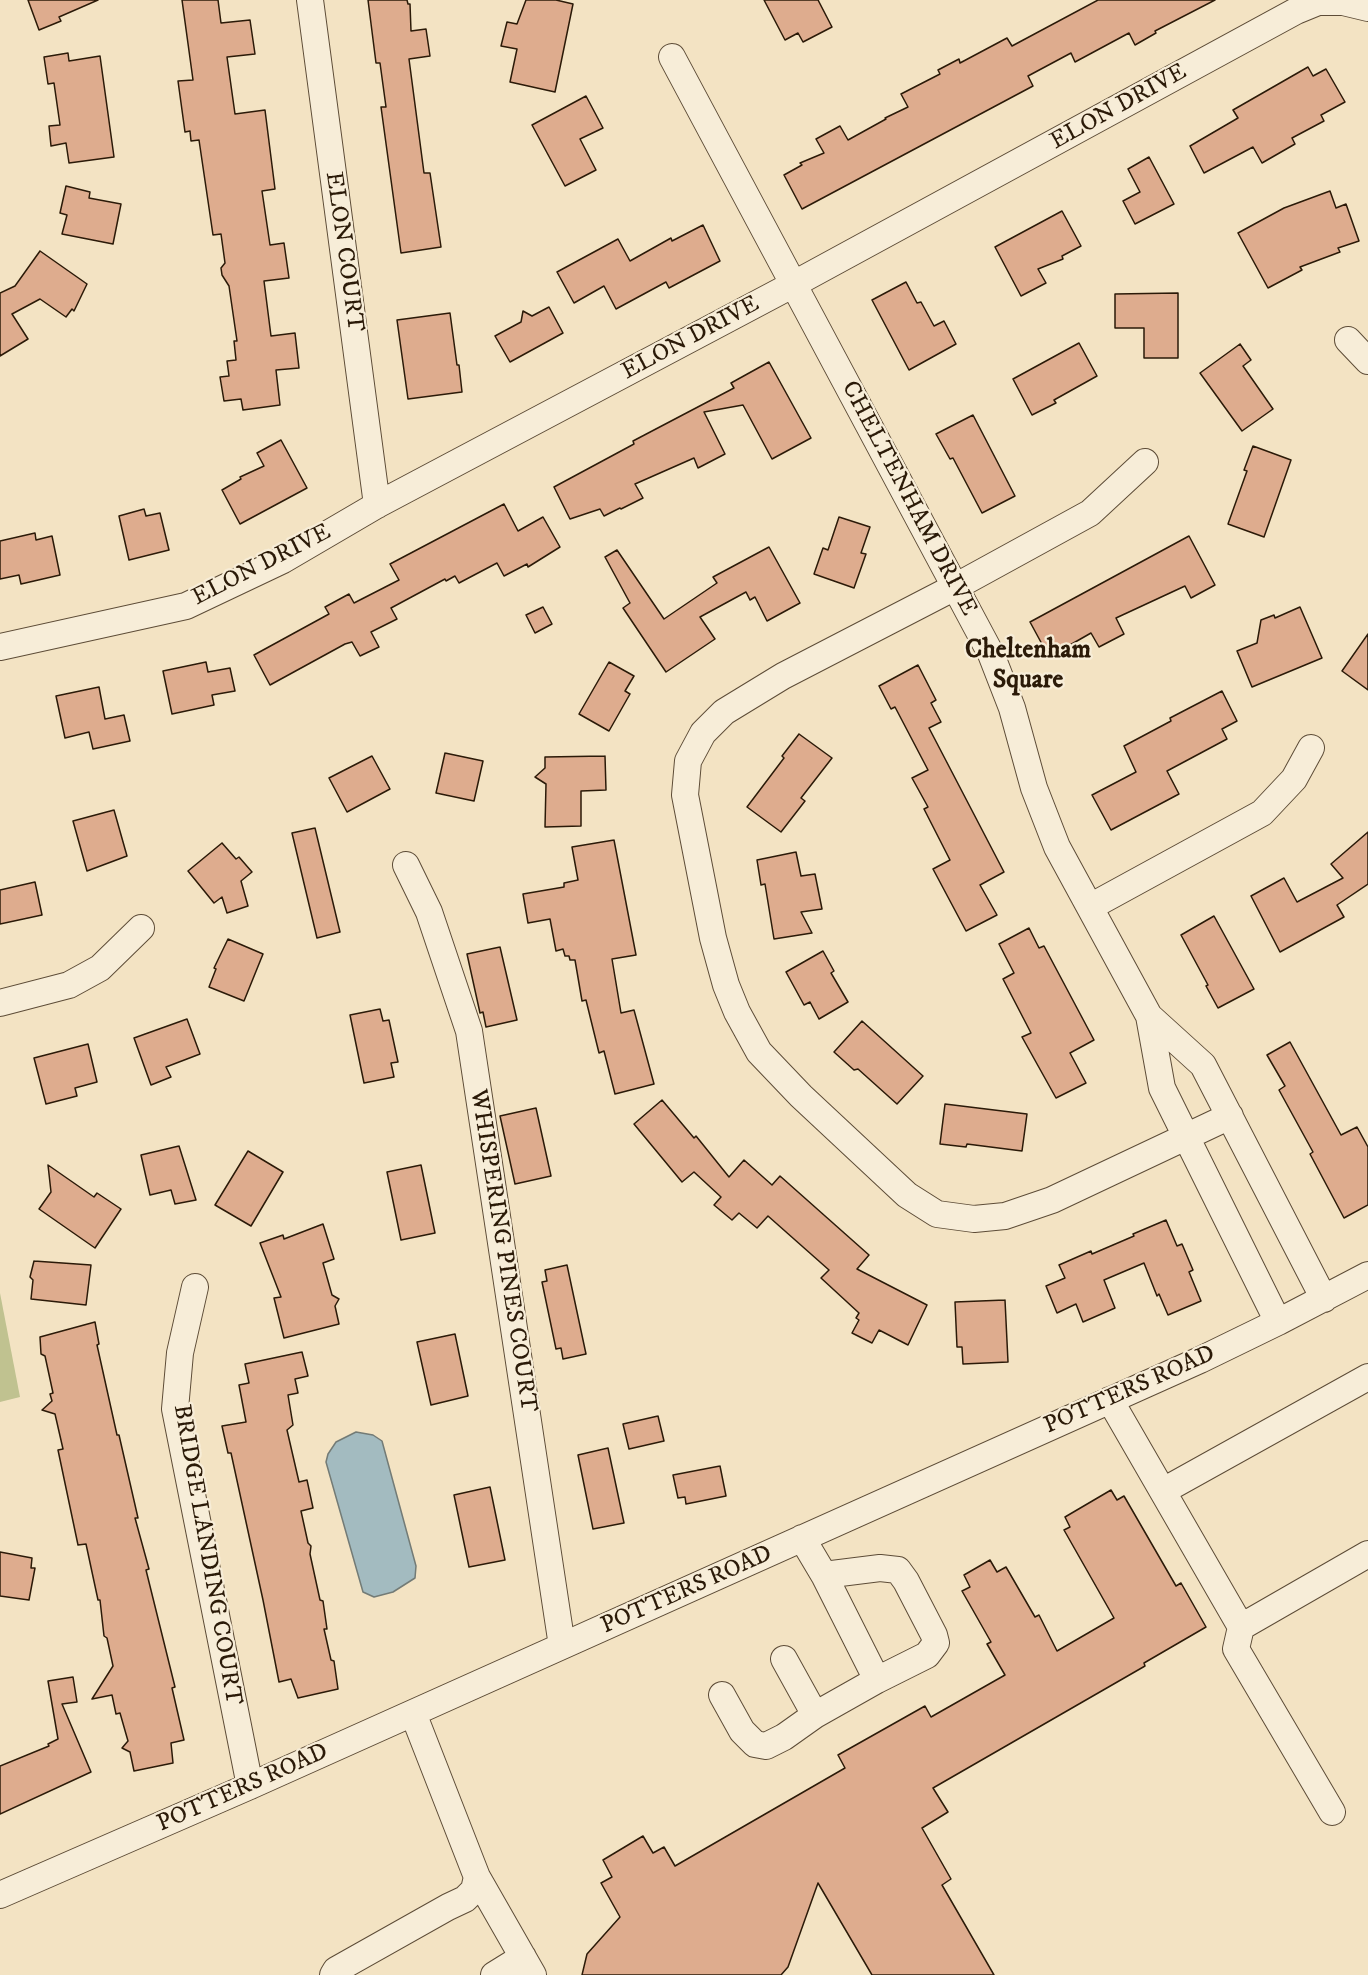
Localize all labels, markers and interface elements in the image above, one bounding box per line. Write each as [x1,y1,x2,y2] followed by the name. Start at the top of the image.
[1046,59,1192,157] street label: ELON DRIVE
[318,170,368,334] street label: ELON COURT
[617,291,765,387] street label: ELON DRIVE
[834,377,982,621] street label: CHELTENHAM DRIVE
[188,519,336,613] street label: ELON DRIVE
[965,636,1091,698] district label: Cheltenham Square
[462,1087,542,1415] street label: WHISPERING PINES COURT
[1040,1340,1220,1442] street label: POTTERS ROAD
[165,1402,247,1708] street label: BRIDGE LANDING COURT
[597,1540,777,1642] street label: POTTERS ROAD
[153,1738,333,1840] street label: POTTERS ROAD

